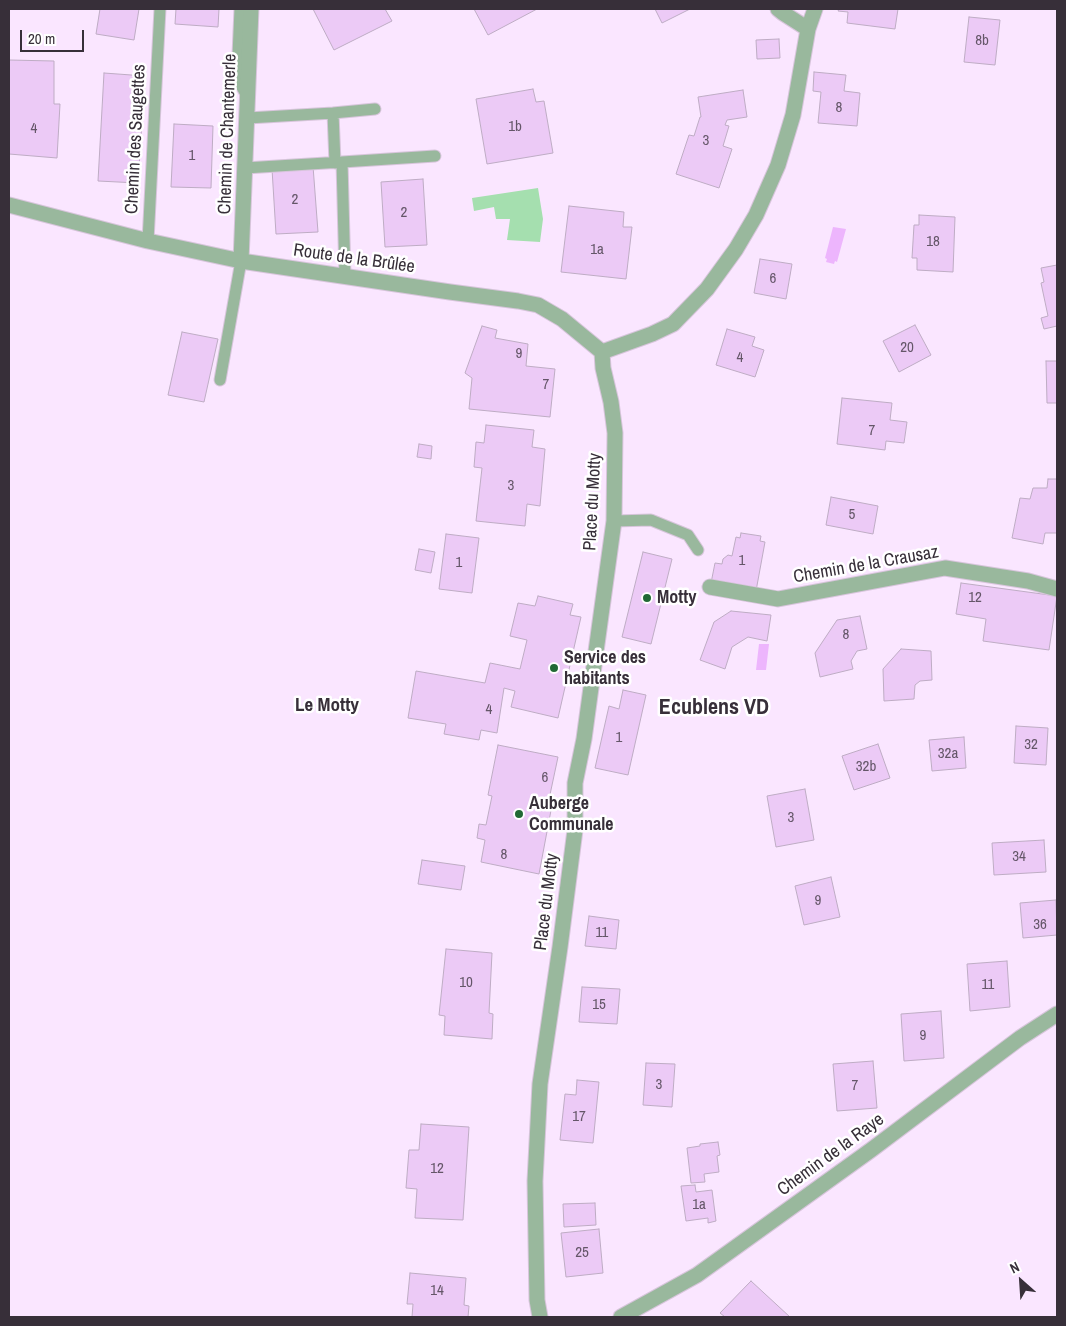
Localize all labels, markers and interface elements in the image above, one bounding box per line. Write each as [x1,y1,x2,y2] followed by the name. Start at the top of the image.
[22,20,86,52] scale bar
[28,28,55,49] text: 20 m
[975,32,989,50] house number: 8b
[214,53,242,215] street label: Chemin de Chantemerle
[121,63,151,215] street label: Chemin des Saugettes
[836,99,842,117] house number: 8
[508,118,522,136] house number: 1b
[31,120,37,138] house number: 4
[703,132,709,150] house number: 3
[189,147,195,165] house number: 1
[292,191,298,209] house number: 2
[401,204,407,222] house number: 2
[926,233,940,251] house number: 18
[292,240,416,278] street label: Route de la Brûlée
[590,241,604,259] house number: 1a
[770,270,776,288] house number: 6
[900,339,914,357] house number: 20
[516,345,522,363] house number: 9
[737,349,743,367] house number: 4
[543,376,549,394] house number: 7
[869,422,875,440] house number: 7
[580,453,606,551] street label: Place du Motty
[508,477,514,495] house number: 3
[849,506,855,524] house number: 5
[792,542,940,588] street label: Chemin de la Crausaz
[739,552,745,570] house number: 1
[456,554,462,572] house number: 1
[657,587,696,609] place label: Motty
[968,589,982,607] house number: 12
[641,592,653,604] marker: Motty
[843,626,849,644] house number: 8
[564,647,646,690] place label: Service des habitants
[548,662,560,674] marker: Service des habitants
[295,695,359,717] district label: Le Motty
[659,695,769,721] district label: Ecublens VD
[486,701,492,719] house number: 4
[616,729,622,747] house number: 1
[1024,736,1038,754] house number: 32
[938,745,958,763] house number: 32a
[856,758,876,776] house number: 32b
[542,769,548,787] house number: 6
[529,793,613,836] place label: Auberge Communale
[513,808,525,820] marker: Auberge Communale
[788,809,794,827] house number: 3
[501,846,507,864] house number: 8
[1012,848,1026,866] house number: 34
[530,852,564,952] street label: Place du Motty
[815,892,821,910] house number: 9
[1033,916,1047,934] house number: 36
[596,924,608,942] house number: 11
[459,974,473,992] house number: 10
[982,976,994,994] house number: 11
[592,996,606,1014] house number: 15
[920,1027,926,1045] house number: 9
[656,1076,662,1094] house number: 3
[852,1077,858,1095] house number: 7
[572,1108,586,1126] house number: 17
[774,1109,888,1201] street label: Chemin de la Raye
[430,1160,444,1178] house number: 12
[692,1196,706,1214] house number: 1a
[575,1244,589,1262] house number: 25
[996,1256,1046,1306] north arrow
[1007,1258,1022,1277] text: N
[430,1282,444,1300] house number: 14

